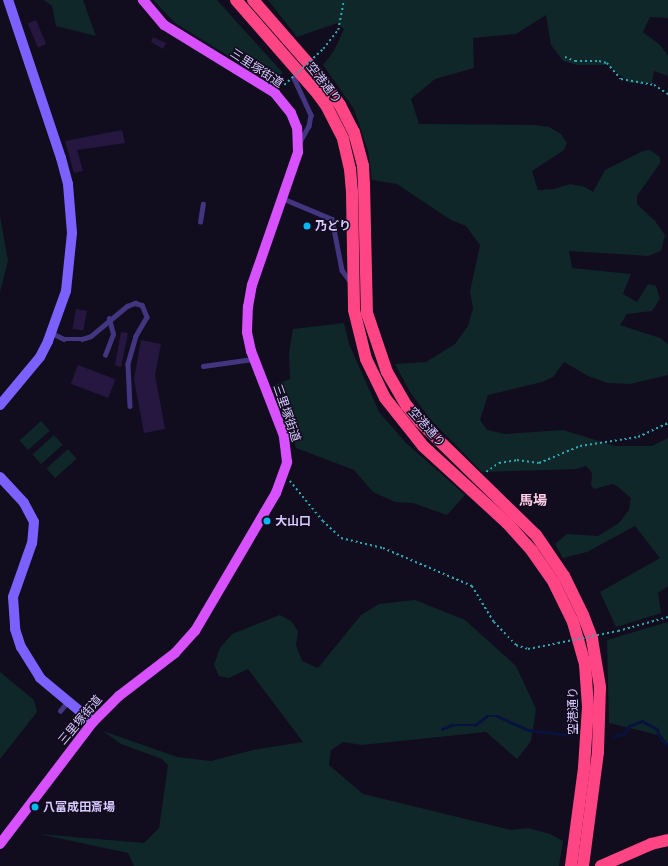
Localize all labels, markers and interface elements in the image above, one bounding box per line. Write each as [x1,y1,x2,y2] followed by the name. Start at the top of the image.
[228,46,286,90] street label: 三里塚街道
[304,60,344,106] street label: 空港通り
[315,219,351,233] place label: 乃どり
[302,221,312,231] marker: 乃どり
[270,382,304,444] street label: 三里塚街道
[406,404,448,450] street label: 空港通り
[519,492,547,508] district label: 馬場
[275,514,311,528] place label: 大山口
[262,516,272,526] marker: 大山口
[566,687,580,735] street label: 空港通り
[55,692,105,748] street label: 三里塚街道
[43,800,115,814] place label: 八富成田斎場
[30,802,40,812] marker: 八富成田斎場

